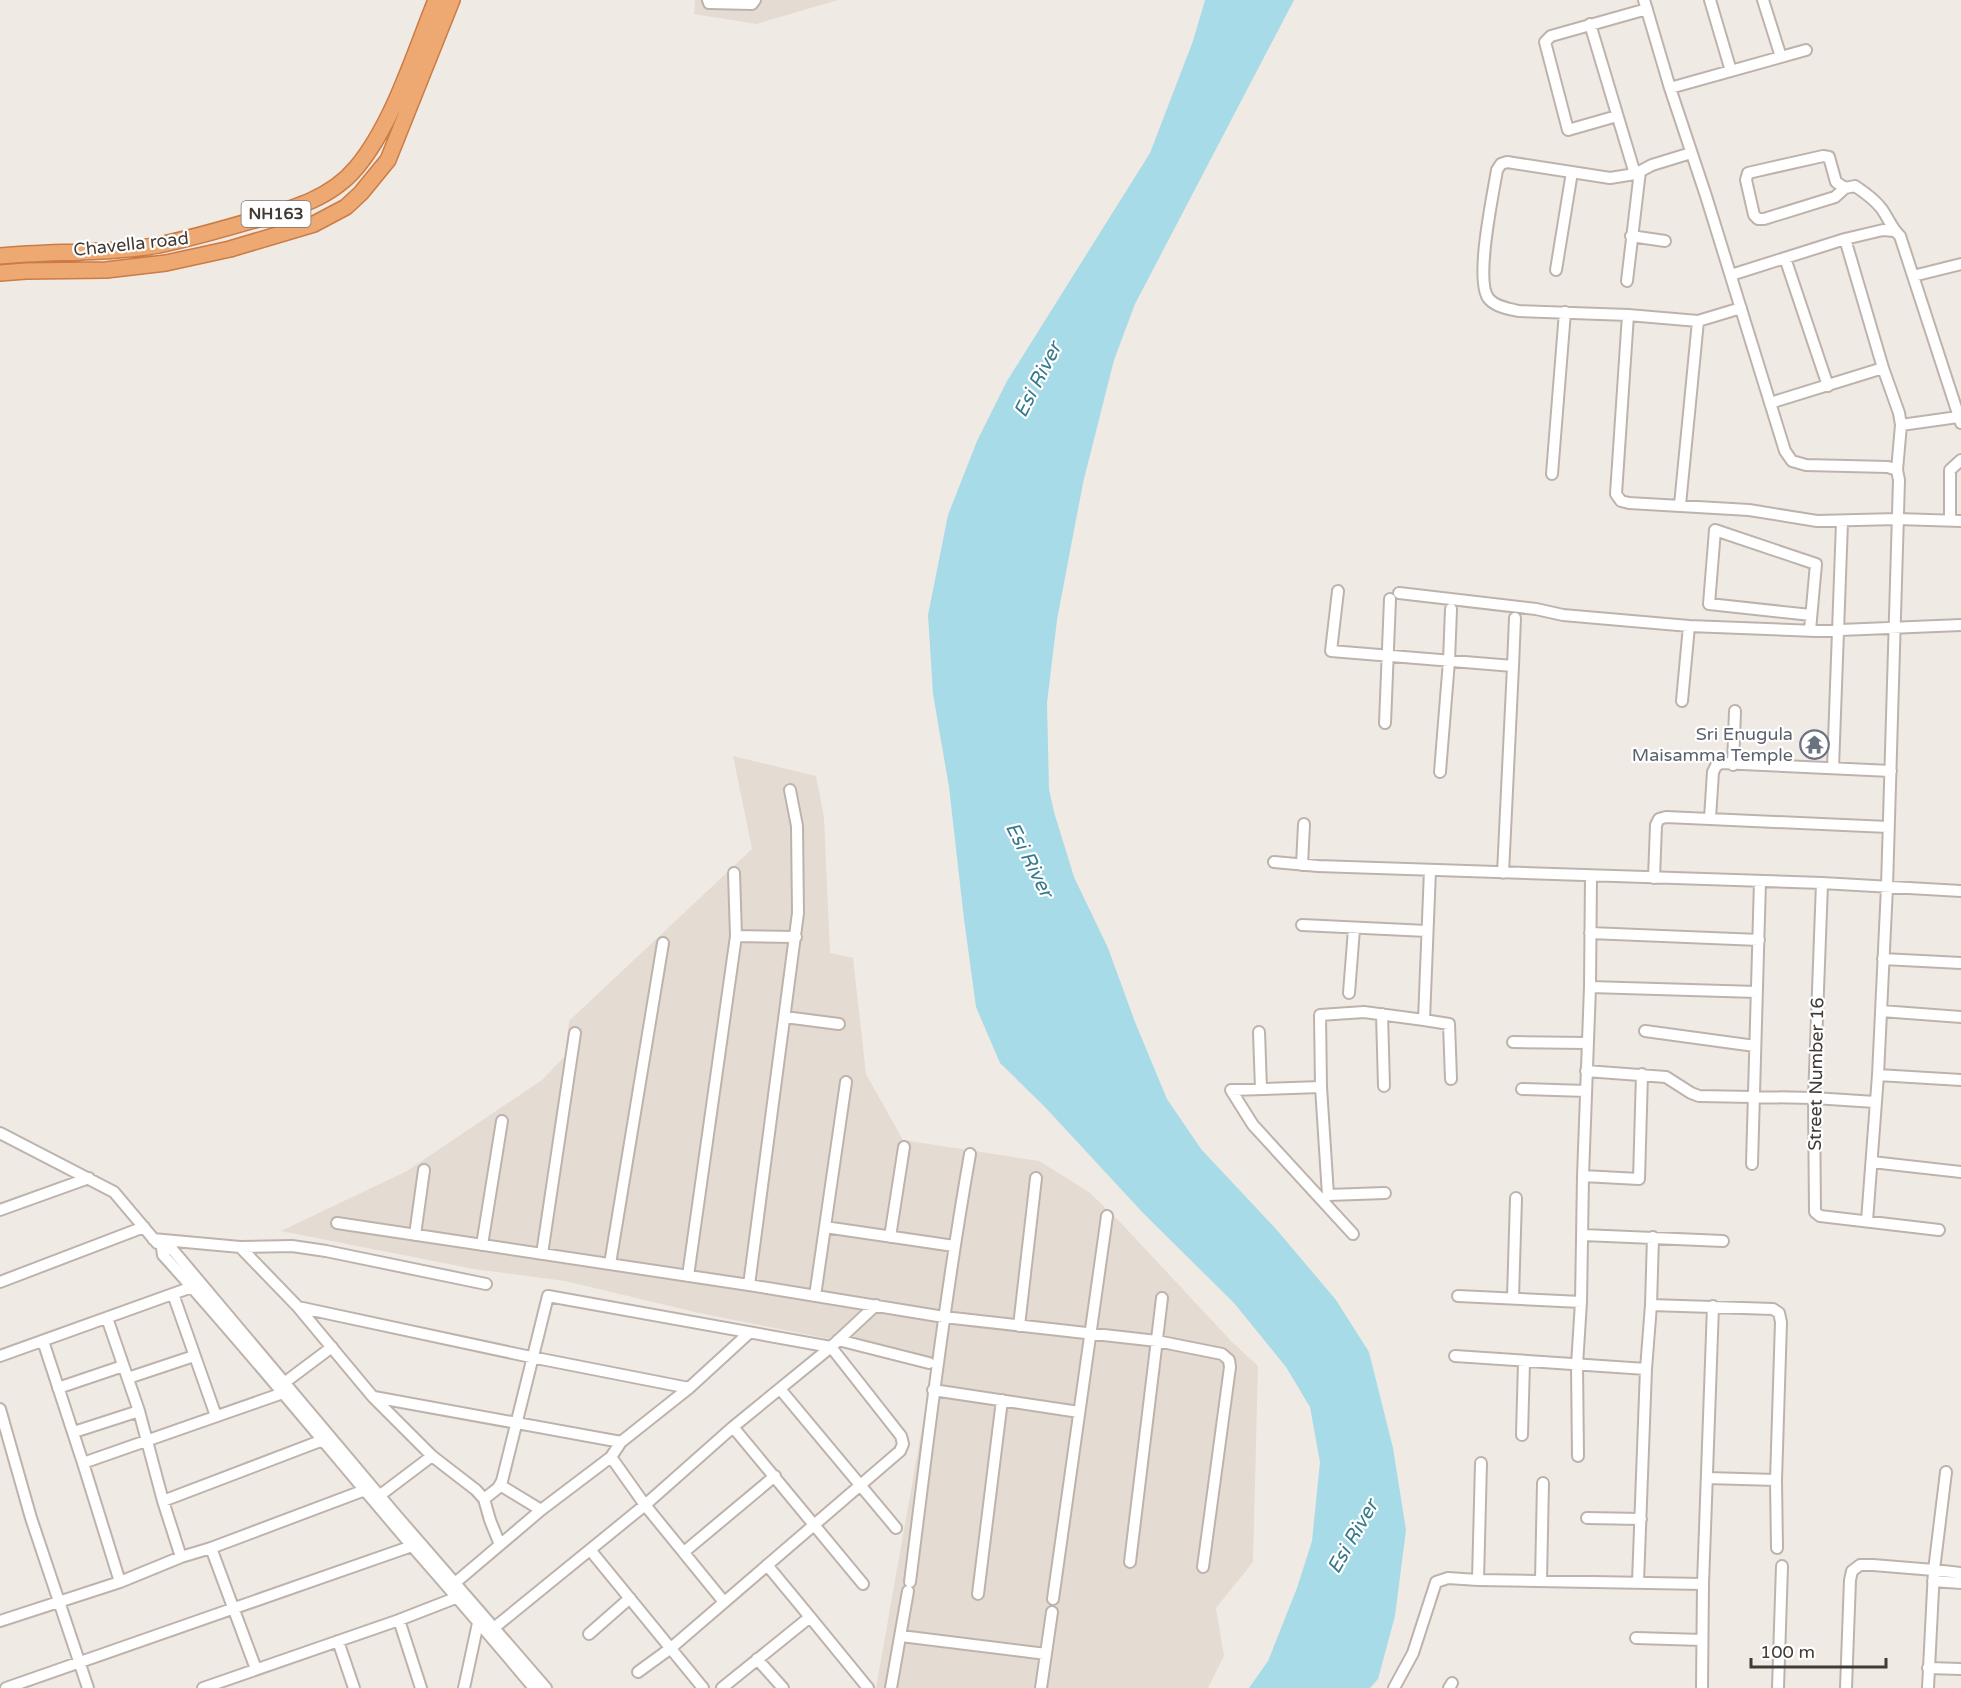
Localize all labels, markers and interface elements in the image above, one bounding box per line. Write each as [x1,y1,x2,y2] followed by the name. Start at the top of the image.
[242,201,310,227] road number: NH163
[72,227,190,261] street label: Chavella road
[1009,336,1068,422] water label: Esi River
[1632,723,1793,766] place label: Sri Enugula Maisamma Temple
[1798,728,1830,760] temple icon: Sri Enugula Maisamma Temple
[1000,818,1059,904] water label: Esi River
[1804,997,1828,1151] street label: Street Number 16
[1322,1494,1385,1578] water label: Esi River
[1751,1631,1886,1669] scale bar
[1760,1641,1815,1663] text: 100 m

